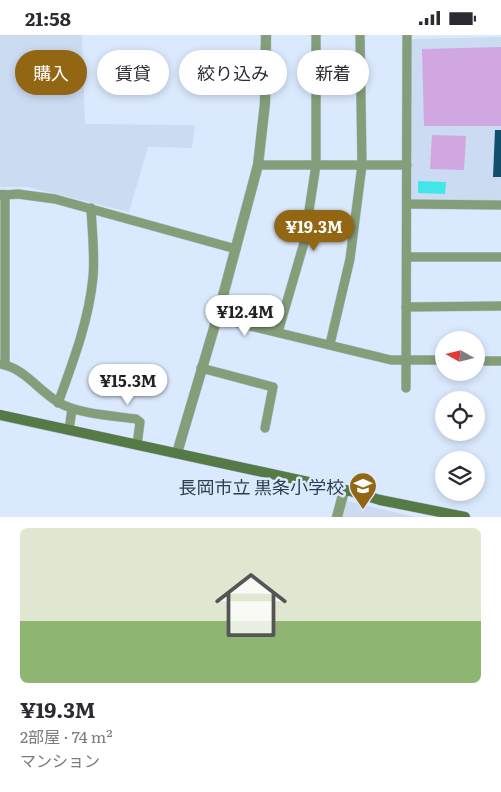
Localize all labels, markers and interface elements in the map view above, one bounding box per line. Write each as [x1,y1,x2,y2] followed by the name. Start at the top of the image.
[25,4,71,32] text: 21:58
[15,50,87,95] chip: 購入
[97,50,169,95] chip: 賃貸
[179,50,287,95] chip: 絞り込み
[297,50,369,95] chip: 新着
[273,209,355,252] pin: ¥19.3M
[285,214,343,238] text: ¥19.3M
[204,295,286,337] pin: ¥12.4M
[216,299,274,323] text: ¥12.4M
[435,331,485,381] north arrow
[435,331,485,501] map controls
[87,363,169,406] pin: ¥15.3M
[99,368,157,392] text: ¥15.3M
[435,391,485,441] button: locate
[435,451,485,501] button: layers
[348,471,378,510] school or university icon: 長岡市立 黒条小学校
[178,473,344,500] place label: 長岡市立 黒条小学校
[206,560,296,650] icon: home
[20,693,96,724] text: ¥19.3M
[20,724,113,748] text: 2部屋 · 74 m²
[20,748,100,772] text: マンション

